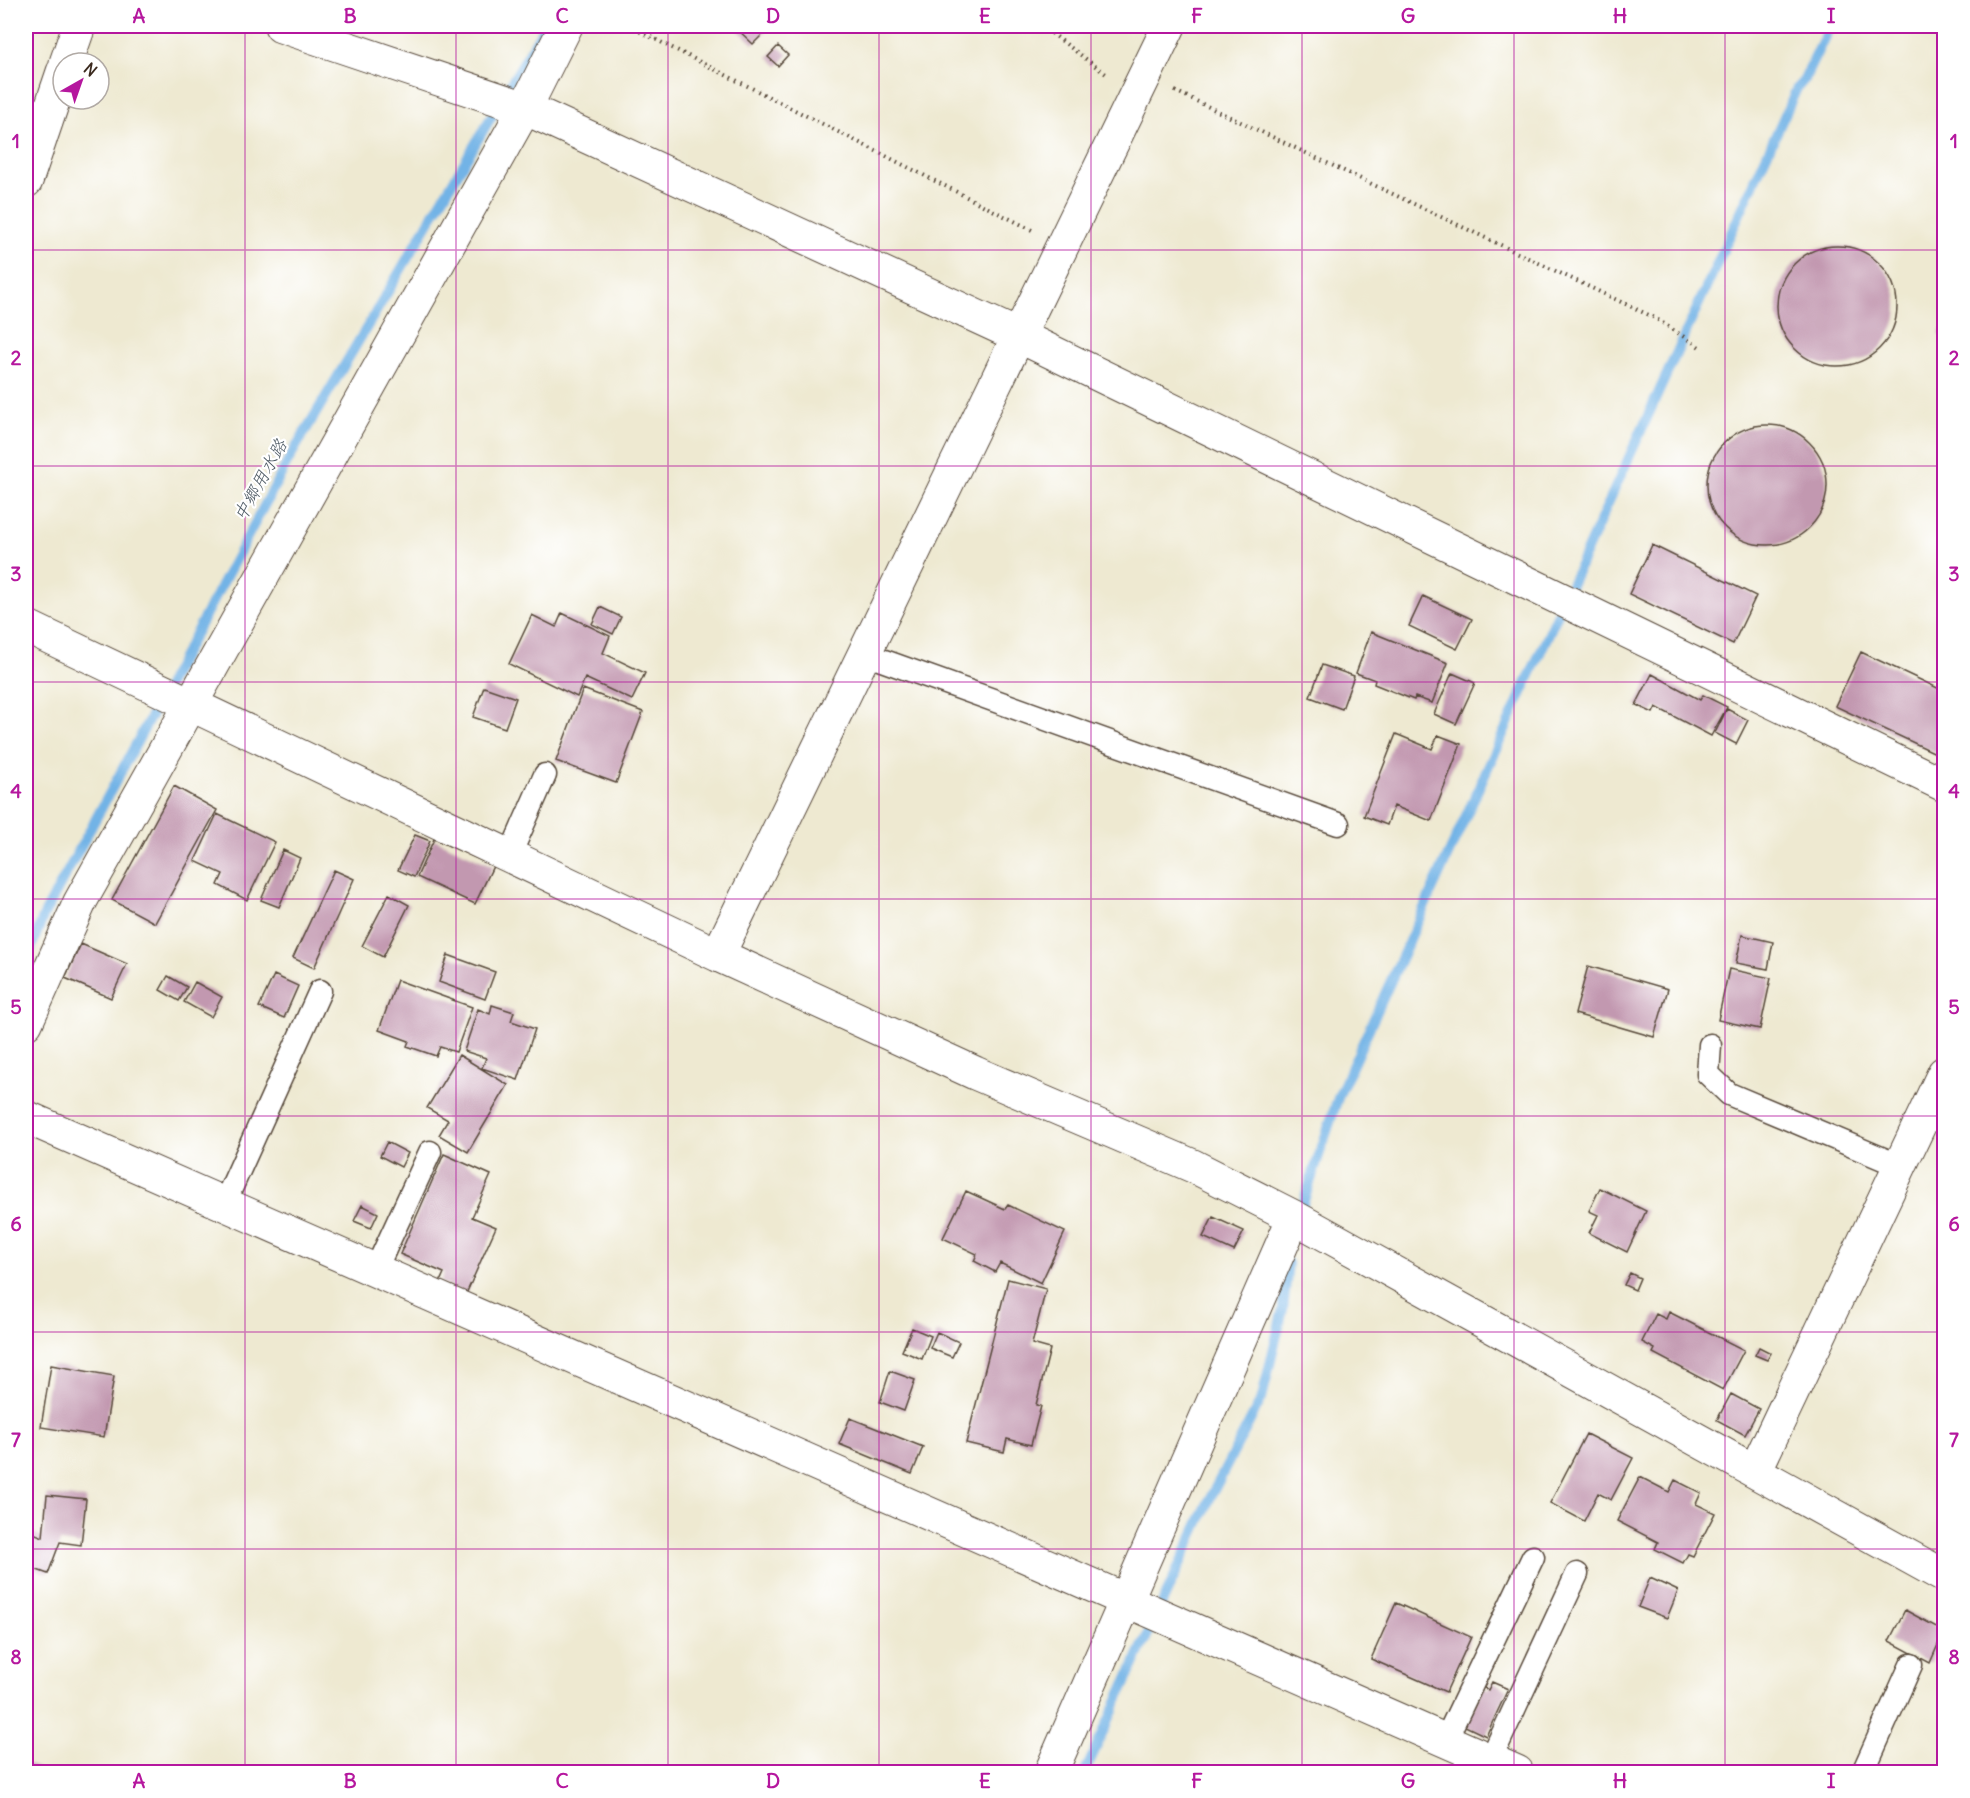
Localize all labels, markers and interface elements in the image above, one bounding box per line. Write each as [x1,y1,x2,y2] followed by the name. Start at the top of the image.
[133,3,146,28] text: A
[343,3,357,28] text: B
[555,3,569,28] text: C
[766,3,780,28] text: D
[979,3,991,28] text: E
[1191,3,1203,28] text: F
[1401,3,1415,28] text: G
[1613,3,1627,28] text: H
[1827,3,1836,28] text: I
[51,51,111,111] north arrow
[80,58,101,81] text: N
[12,128,20,153] text: 1
[1950,128,1958,153] text: 1
[11,345,22,370] text: 2
[1949,345,1960,370] text: 2
[228,434,292,525] water label: 中郷用水路
[10,561,22,586] text: 3
[1948,561,1960,586] text: 3
[10,778,22,803] text: 4
[1948,778,1960,803] text: 4
[10,994,22,1019] text: 5
[1948,994,1960,1019] text: 5
[10,1211,22,1236] text: 6
[1948,1211,1960,1236] text: 6
[11,1427,21,1452] text: 7
[1949,1427,1959,1452] text: 7
[10,1644,22,1669] text: 8
[1948,1644,1960,1669] text: 8
[133,1768,146,1793] text: A
[343,1768,357,1793] text: B
[555,1768,569,1793] text: C
[766,1768,780,1793] text: D
[979,1768,991,1793] text: E
[1191,1768,1203,1793] text: F
[1401,1768,1415,1793] text: G
[1613,1768,1627,1793] text: H
[1827,1768,1836,1793] text: I

